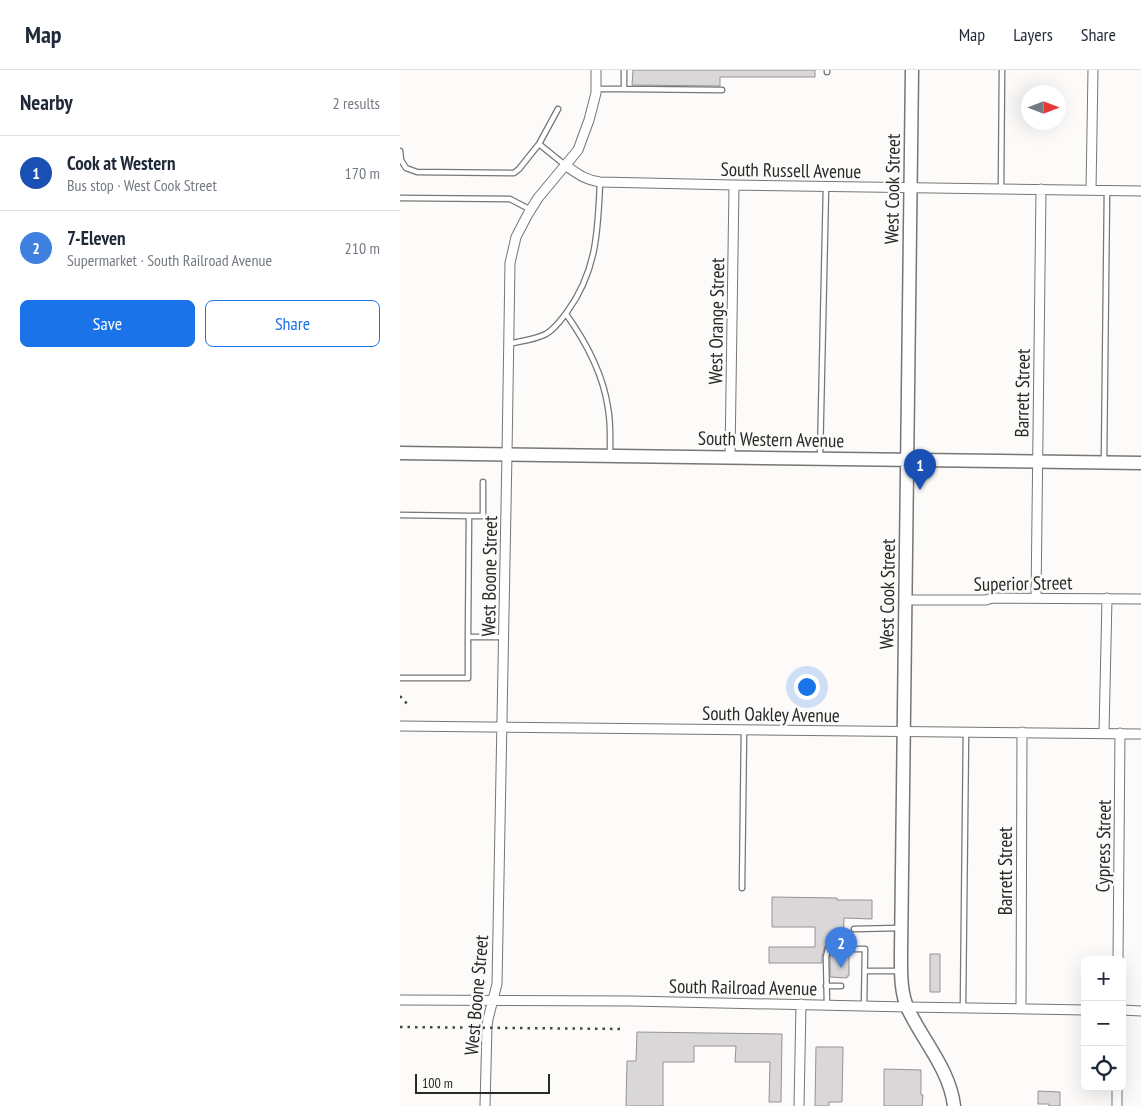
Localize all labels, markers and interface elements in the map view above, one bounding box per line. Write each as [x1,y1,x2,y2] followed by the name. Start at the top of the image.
[25,19,62,50] text: Map
[959,23,985,46] text: Map
[1013,23,1053,46] text: Layers
[1081,23,1116,46] text: Share
[1021,85,1066,130] north arrow
[20,89,73,116] text: Nearby
[333,93,380,113] text: 2 results
[879,133,905,244] street label: West Cook Street
[67,151,175,175] text: Cook at Western
[720,157,862,183] street label: South Russell Avenue
[32,163,40,183] text: 1
[345,163,380,183] text: 170 m
[67,175,217,195] text: Bus stop · West Cook Street
[67,226,126,250] text: 7-Eleven
[32,238,40,258] text: 2
[345,238,380,258] text: 210 m
[67,250,272,270] text: Supermarket · South Railroad Avenue
[703,257,729,385] street label: West Orange Street
[20,300,195,347] button: Save
[205,300,380,347] button: Share
[1009,348,1035,438] street label: Barrett Street
[698,426,844,452] street label: South Western Avenue
[904,449,936,490] pin: 1
[476,515,502,636] street label: West Boone Street
[874,538,900,649] street label: West Cook Street
[974,570,1073,596] street label: Superior Street
[794,674,820,700] your location
[702,701,840,727] street label: South Oakley Avenue
[1090,799,1116,893] street label: Cypress Street
[993,826,1017,915] street label: Barrett Street
[825,927,857,968] pin: 2
[459,933,493,1056] street label: West Boone Street
[1081,956,1126,1091] map controls
[1081,956,1126,1001] button: +
[669,974,817,1000] street label: South Railroad Avenue
[1081,1001,1126,1046] button: −
[1081,1046,1126,1091] button: locate
[415,1071,550,1094] scale bar
[422,1074,453,1092] text: 100 m

